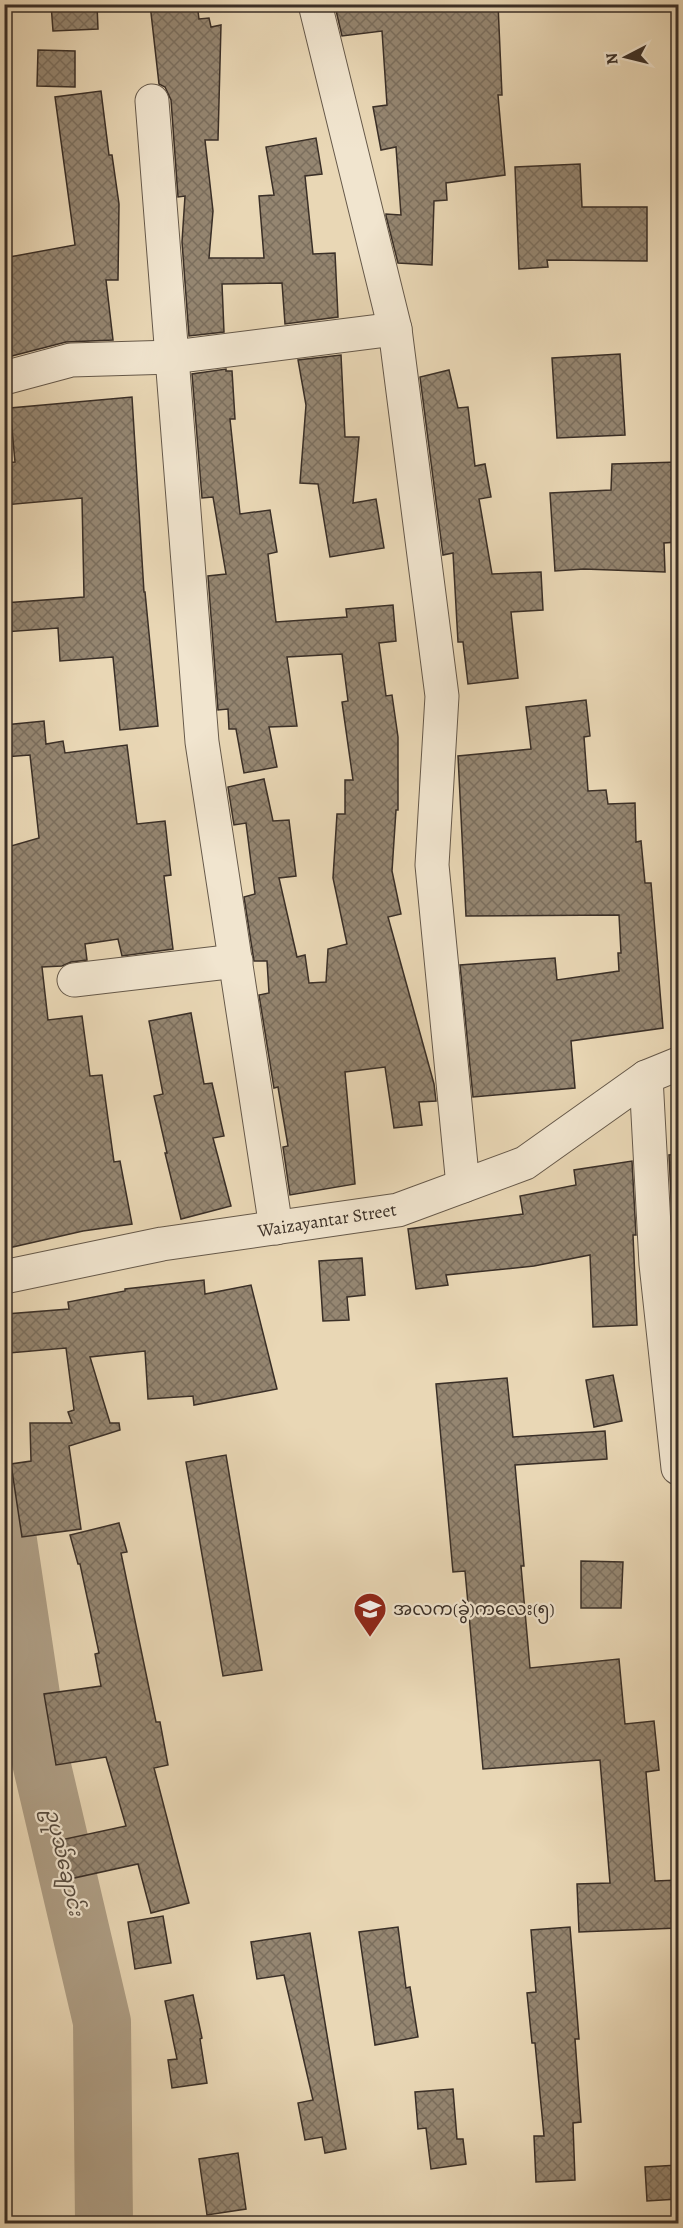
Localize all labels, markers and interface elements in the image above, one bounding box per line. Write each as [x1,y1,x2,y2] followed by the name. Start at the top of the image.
[596,27,656,87] north arrow
[600,51,624,66] text: N
[255,1197,398,1243] street label: Waizayantar Street
[352,1591,388,1638] school or university icon: အလက(ခွဲ)ကလေး(၅)
[393,1597,555,1624] place label: အလက(ခွဲ)ကလေး(၅)
[36,1805,91,1920] water label: ဥပုသ်ချောင်း

